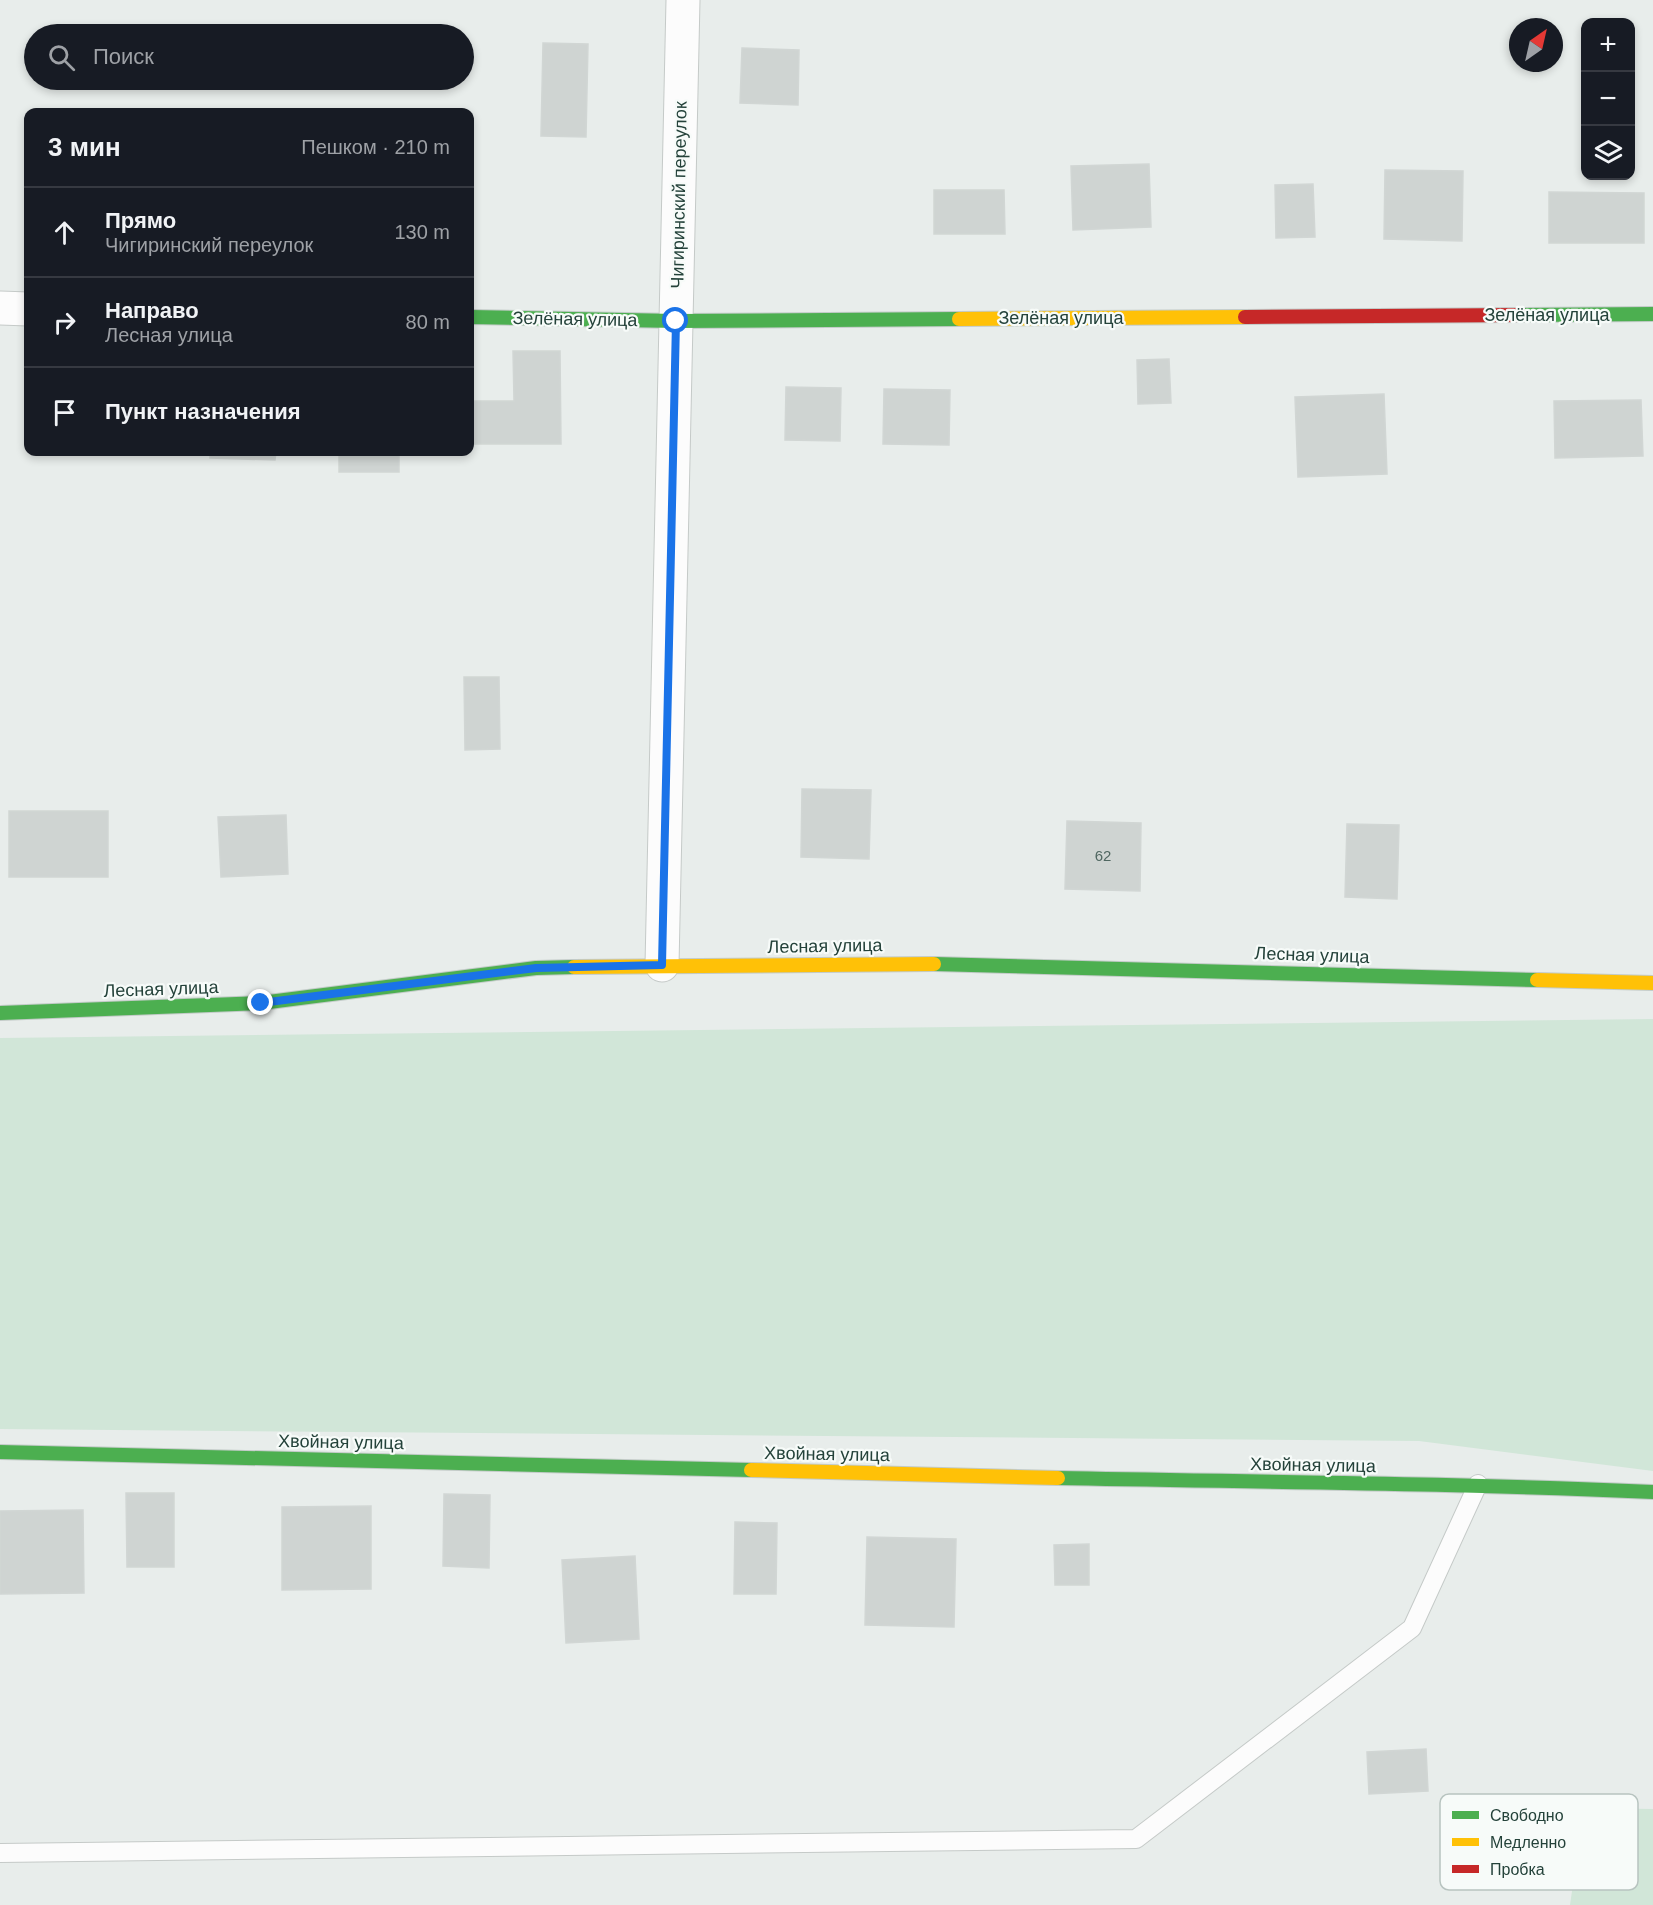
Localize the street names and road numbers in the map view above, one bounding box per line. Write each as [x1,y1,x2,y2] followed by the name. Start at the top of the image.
[667,101,691,289] street label: Чигиринский переулок
[1485,305,1610,325] street label: Зелёная улица
[512,308,639,330] street label: Зелёная улица
[999,308,1124,328] street label: Зелёная улица
[767,935,884,957] street label: Лесная улица
[1254,943,1371,967] street label: Лесная улица
[103,977,220,1001] street label: Лесная улица
[278,1431,405,1453] street label: Хвойная улица
[764,1443,891,1465] street label: Хвойная улица
[1250,1454,1377,1476] street label: Хвойная улица

